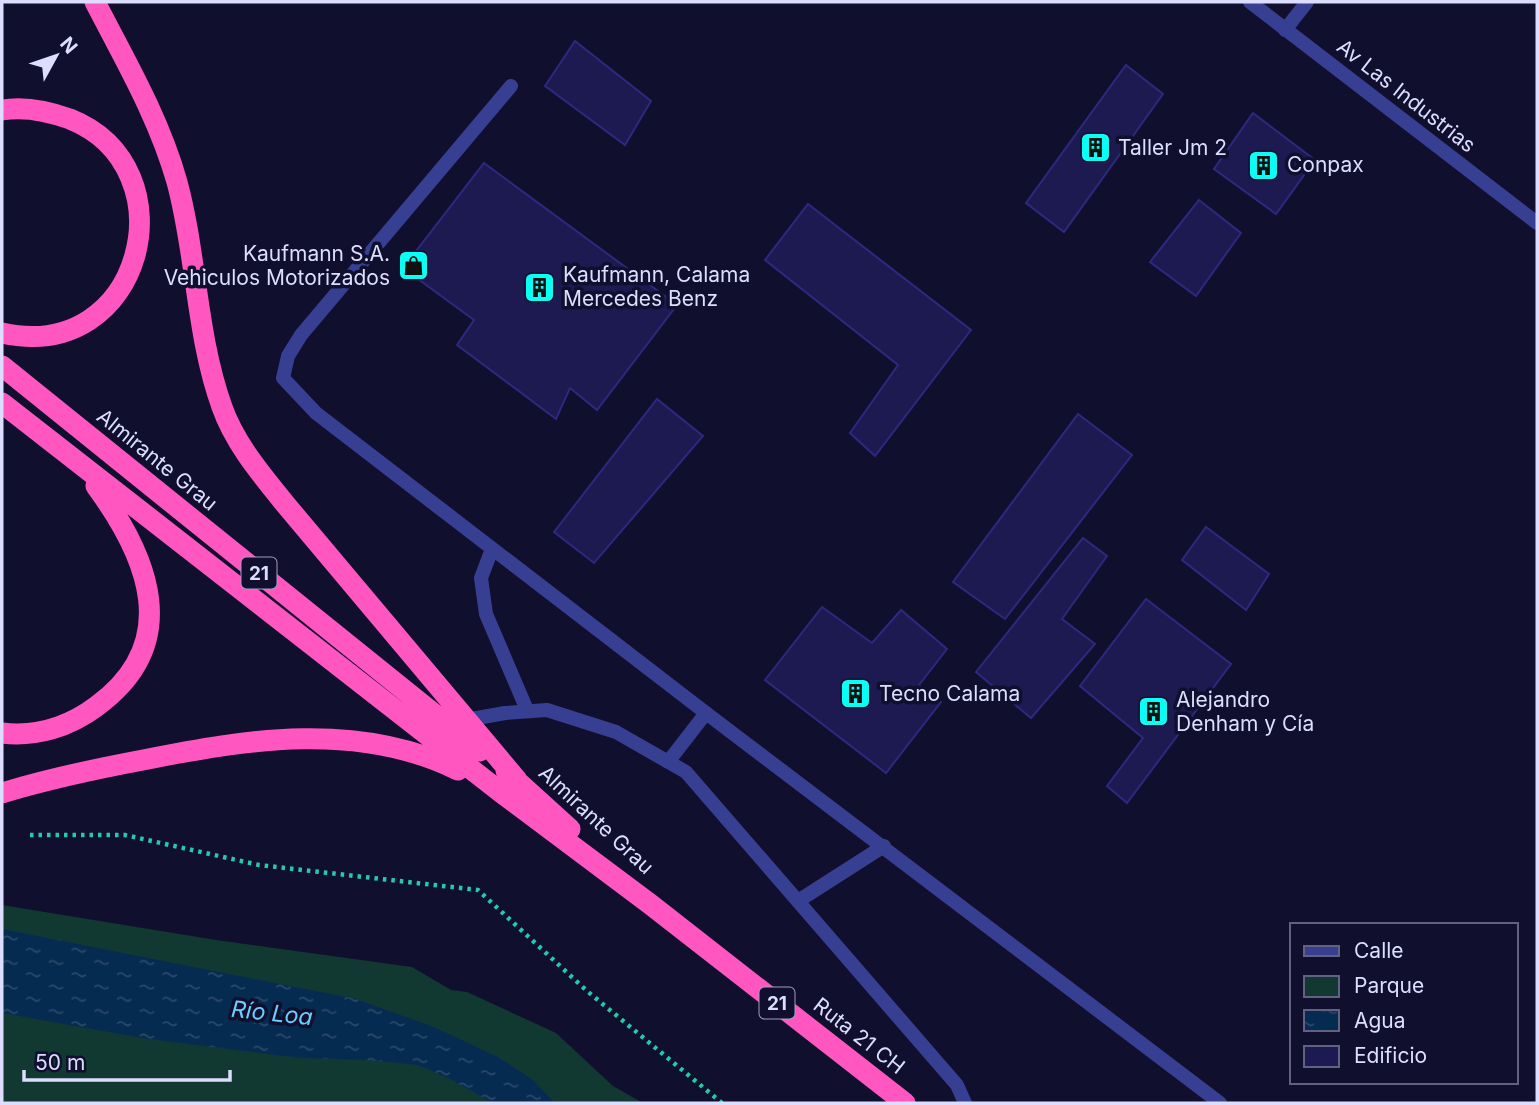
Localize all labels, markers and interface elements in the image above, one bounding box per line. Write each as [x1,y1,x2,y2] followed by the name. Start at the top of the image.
[21,21,91,91] north arrow
[55,32,82,58] text: N
[1332,34,1481,157] street label: Av Las Industrias
[1078,131,1112,165] building icon: Taller Jm 2
[1118,135,1227,160] place label: Taller Jm 2
[1247,148,1281,182] building icon: Conpax
[1287,152,1364,177] place label: Conpax
[164,241,390,290] place label: Kaufmann S.A. Vehiculos Motorizados
[396,249,430,283] shop icon: Kaufmann S.A. Vehiculos Motorizados
[563,262,750,311] place label: Kaufmann, Calama Mercedes Benz
[523,270,557,304] building icon: Kaufmann, Calama Mercedes Benz
[92,403,223,516] street label: Almirante Grau
[242,558,276,588] road number: 21
[839,677,873,711] building icon: Tecno Calama
[879,681,1020,706] place label: Tecno Calama
[1176,687,1314,736] place label: Alejandro Denham y Cía
[1136,695,1170,729] building icon: Alejandro Denham y Cía
[534,760,659,879] street label: Almirante Grau
[1290,923,1518,1084] legend
[1354,938,1404,963] text: Calle
[1354,973,1424,998] text: Parque
[760,987,794,1018] road number: 21
[809,992,910,1079] street label: Ruta 21 CH
[230,995,314,1031] water label: Río Loa
[1354,1008,1406,1033] text: Agua
[24,1038,231,1082] scale bar
[1354,1043,1427,1068] text: Edificio
[35,1050,85,1075] text: 50 m

